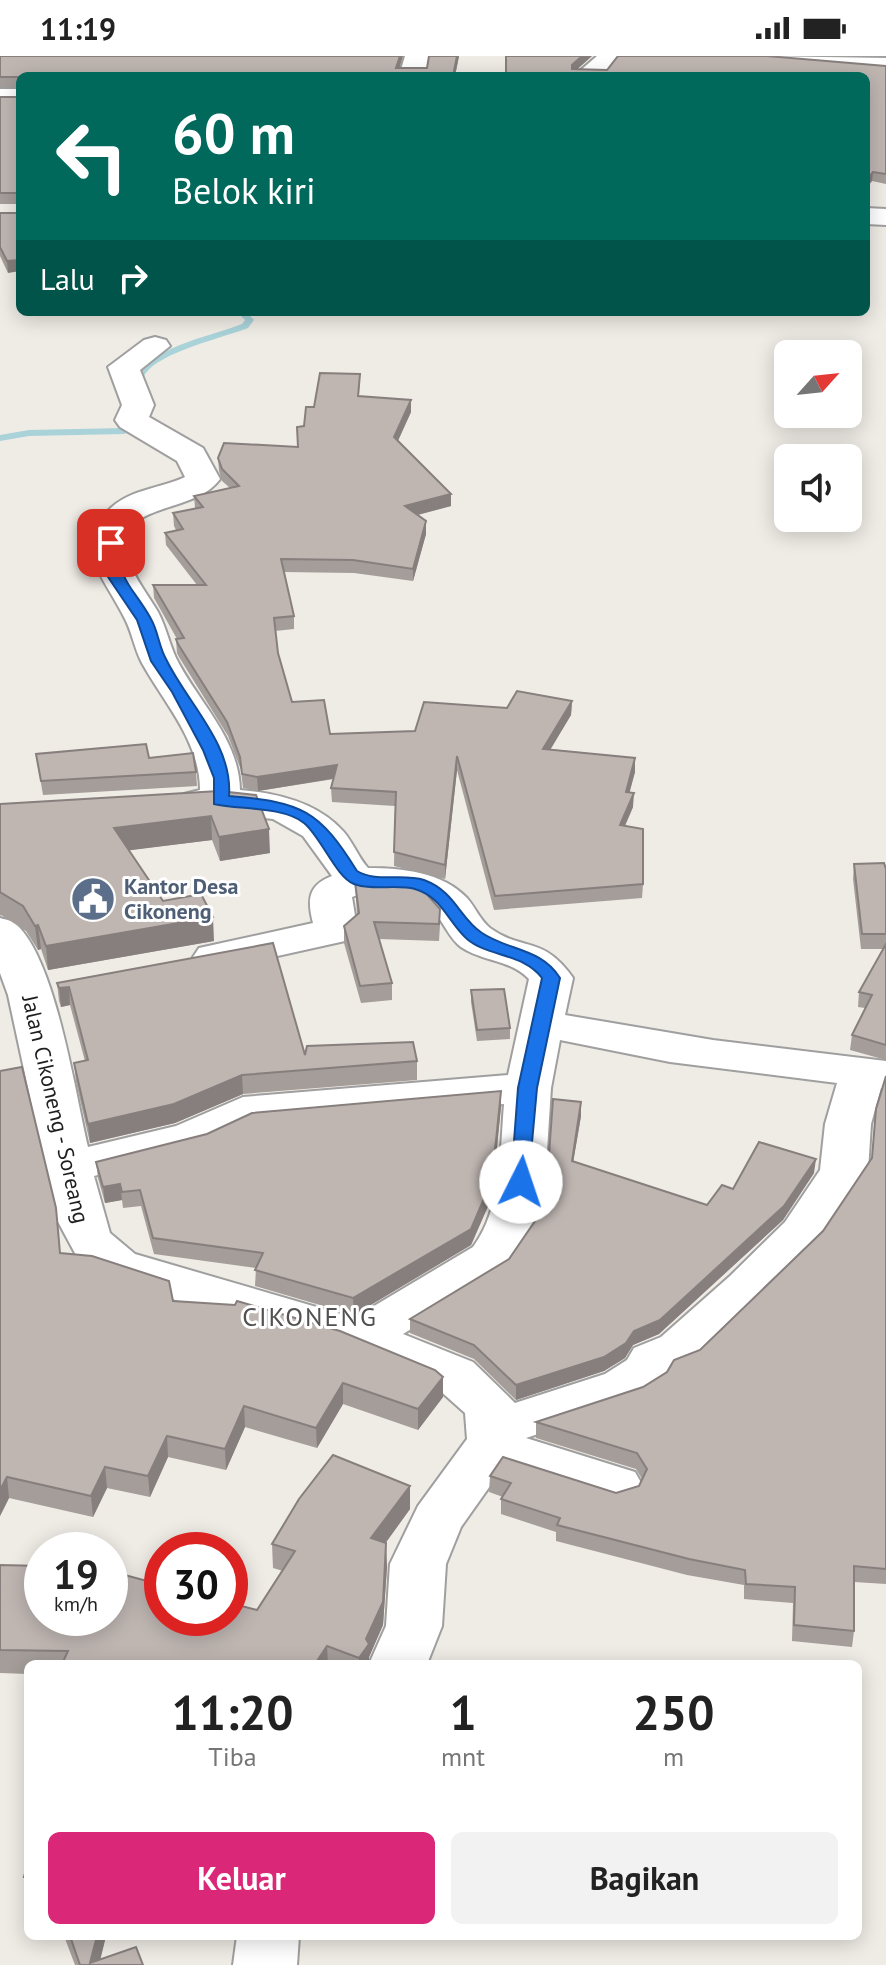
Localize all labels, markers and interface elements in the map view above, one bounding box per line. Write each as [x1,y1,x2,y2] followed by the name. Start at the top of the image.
[40,9,116,48] text: 11:19
[172,97,295,169] text: 60 m
[40,104,144,208] icon: left
[172,167,316,214] text: Belok kiri
[111,256,155,300] icon: right
[40,259,95,298] text: Lalu
[774,340,862,428] north arrow
[774,340,862,532] map controls
[774,444,862,532] button: sound
[77,509,145,577] pin
[89,521,133,565] icon: arrive
[124,872,238,925] place label: Kantor Desa Cikoneng
[69,875,117,923] public building icon: Kantor Desa Cikoneng
[16,991,96,1226] street label: Jalan Cikoneng - Soreang
[479,1140,563,1224] position arrow
[242,1300,378,1333] district label: CIKONENG
[144,1532,248,1636] speed limit sign: 30
[53,1548,99,1600] text: 19
[54,1591,98,1617] text: km/h
[172,1681,293,1743] text: 11:20
[449,1681,477,1743] text: 1
[633,1681,714,1743] text: 250
[208,1740,257,1773] text: Tiba
[441,1740,485,1773] text: mnt
[663,1740,684,1773] text: m
[48,1832,435,1924] button: Keluar
[451,1832,838,1924] button: Bagikan

